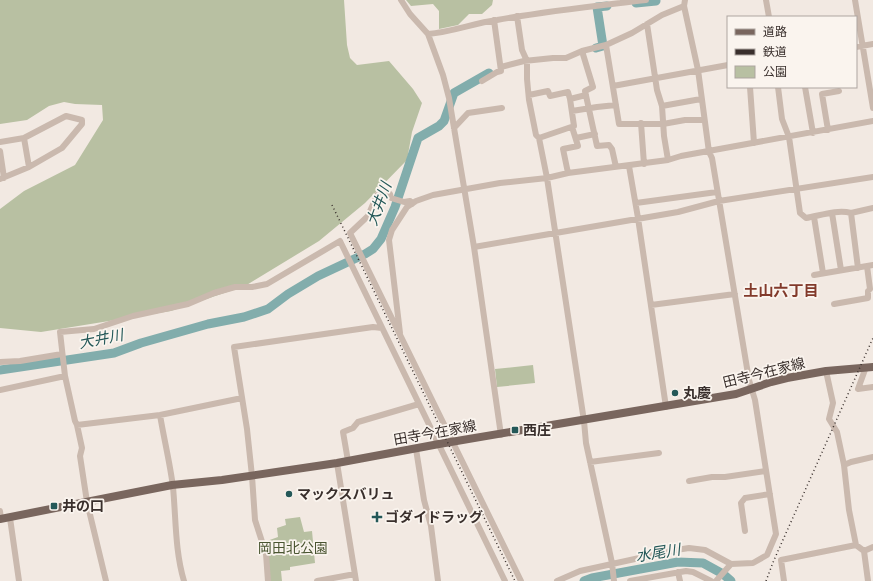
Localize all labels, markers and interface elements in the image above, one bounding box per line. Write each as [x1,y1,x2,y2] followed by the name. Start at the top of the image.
[727,16,857,88] legend
[763,25,787,40] text: 道路
[763,45,787,60] text: 鉄道
[763,65,787,80] text: 公園
[363,178,396,228] water label: 大井川
[743,282,819,300] district label: 土山六丁目
[77,325,127,352] water label: 大井川
[721,355,807,391] street label: 田寺今在家線
[683,385,711,402] place label: 丸慶
[670,388,680,398] marker: 丸慶
[392,417,478,449] street label: 田寺今在家線
[523,422,551,439] place label: 西庄
[510,425,520,435] marker: 西庄
[297,486,395,503] place label: マックスバリュ
[284,489,294,499] marker: マックスバリュ
[62,498,104,515] place label: 井の口
[49,501,59,511] marker: 井の口
[385,509,483,526] place label: ゴダイドラッグ
[372,512,382,522] marker: ゴダイドラッグ
[258,540,328,557] park label: 岡田北公園
[634,540,684,565] water label: 水尾川

